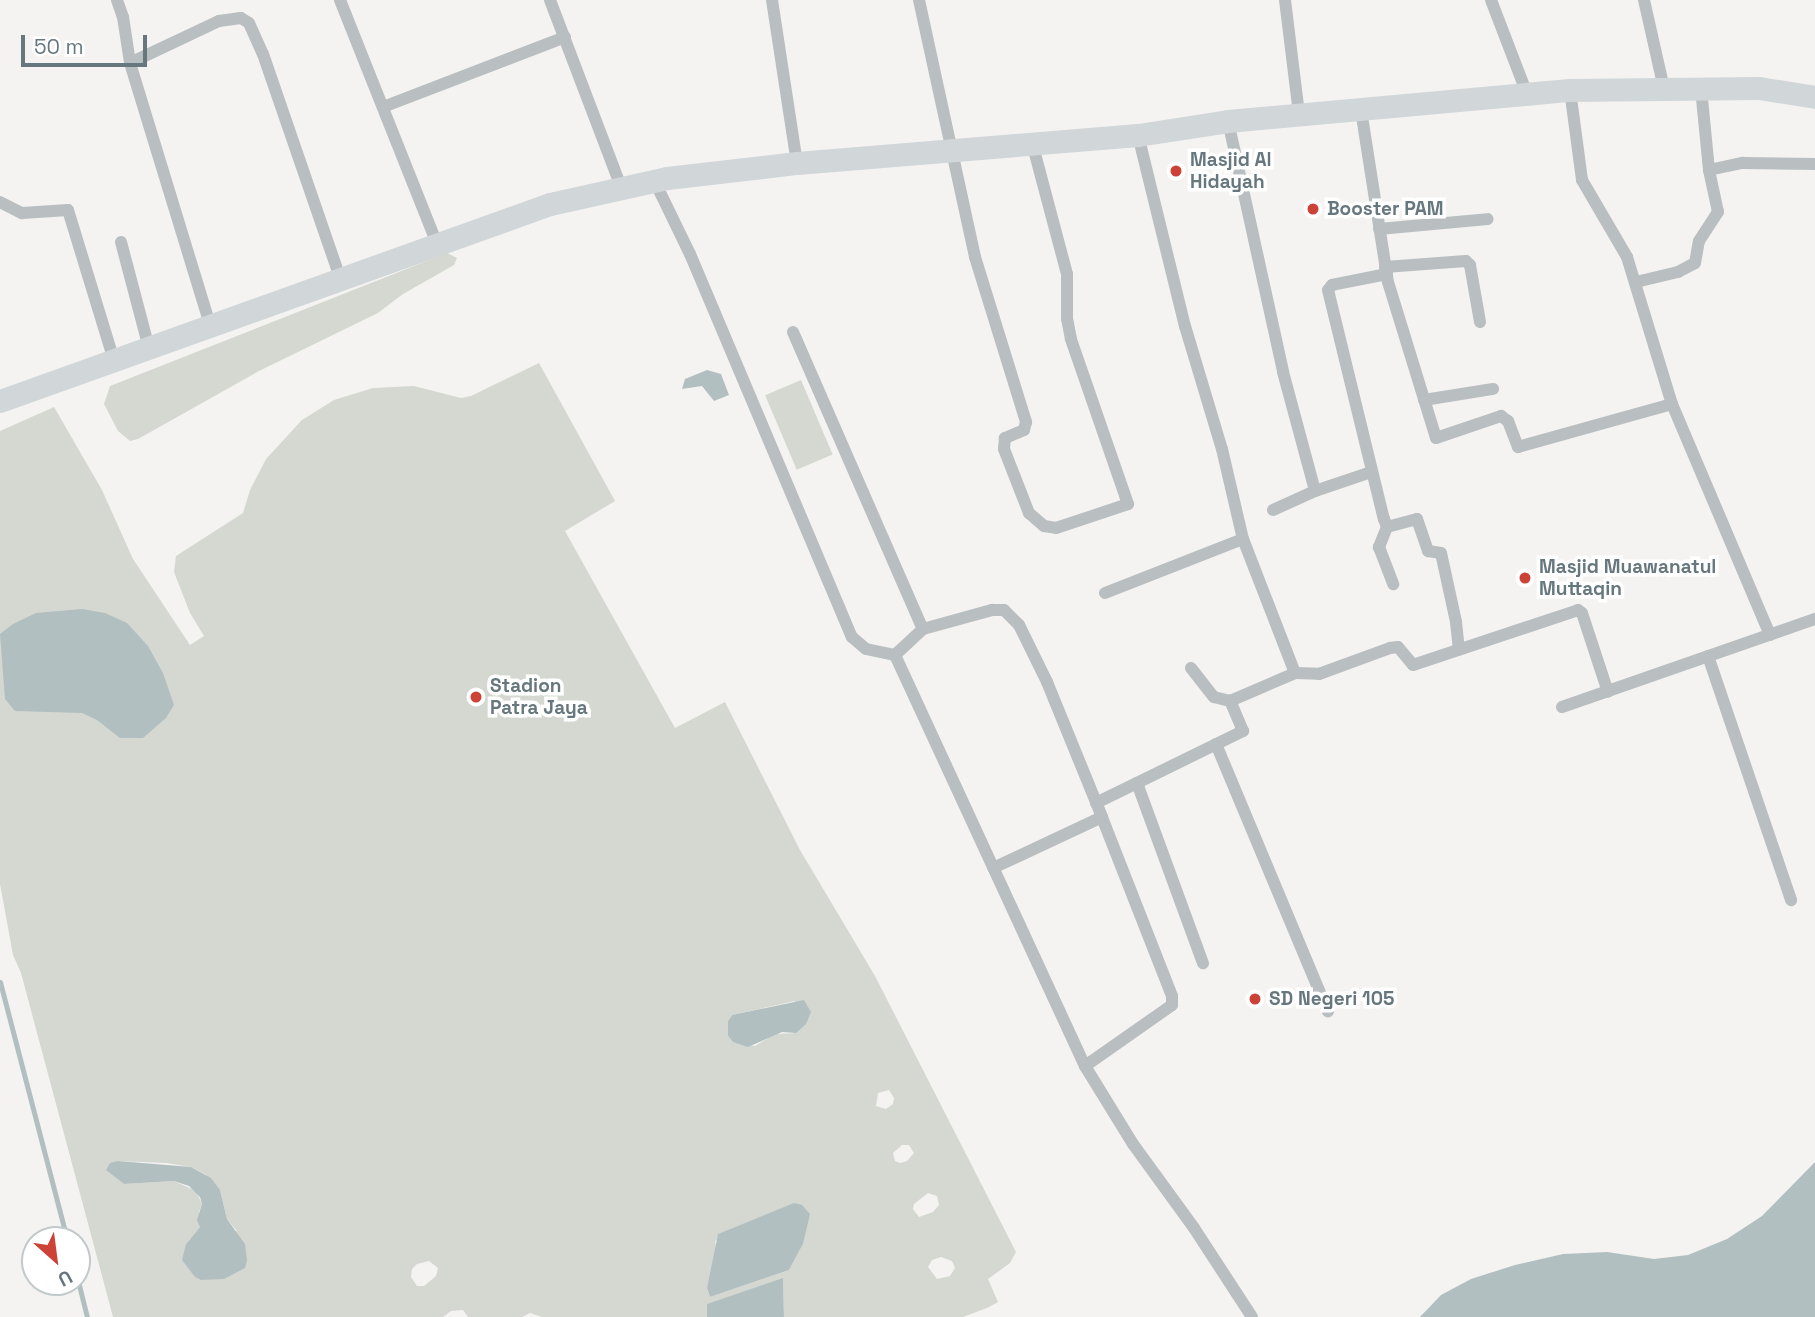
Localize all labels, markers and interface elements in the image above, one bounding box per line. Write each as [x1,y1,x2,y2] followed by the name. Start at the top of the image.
[24,21,150,65] scale bar
[34,33,84,60] text: 50 m
[1190,149,1272,193] place label: Masjid Al Hidayah
[1168,163,1184,179] marker: Masjid Al Hidayah
[1327,198,1444,220] place label: Booster PAM
[1305,201,1321,217] marker: Booster PAM
[1539,556,1716,600] place label: Masjid Muawanatul Muttaqin
[1517,570,1533,586] marker: Masjid Muawanatul Muttaqin
[490,675,588,719] place label: Stadion Patra Jaya
[468,689,484,705] marker: Stadion Patra Jaya
[1269,988,1394,1010] place label: SD Negeri 105
[1247,991,1263,1007] marker: SD Negeri 105
[21,1226,91,1296] north arrow
[54,1264,77,1292] text: U

